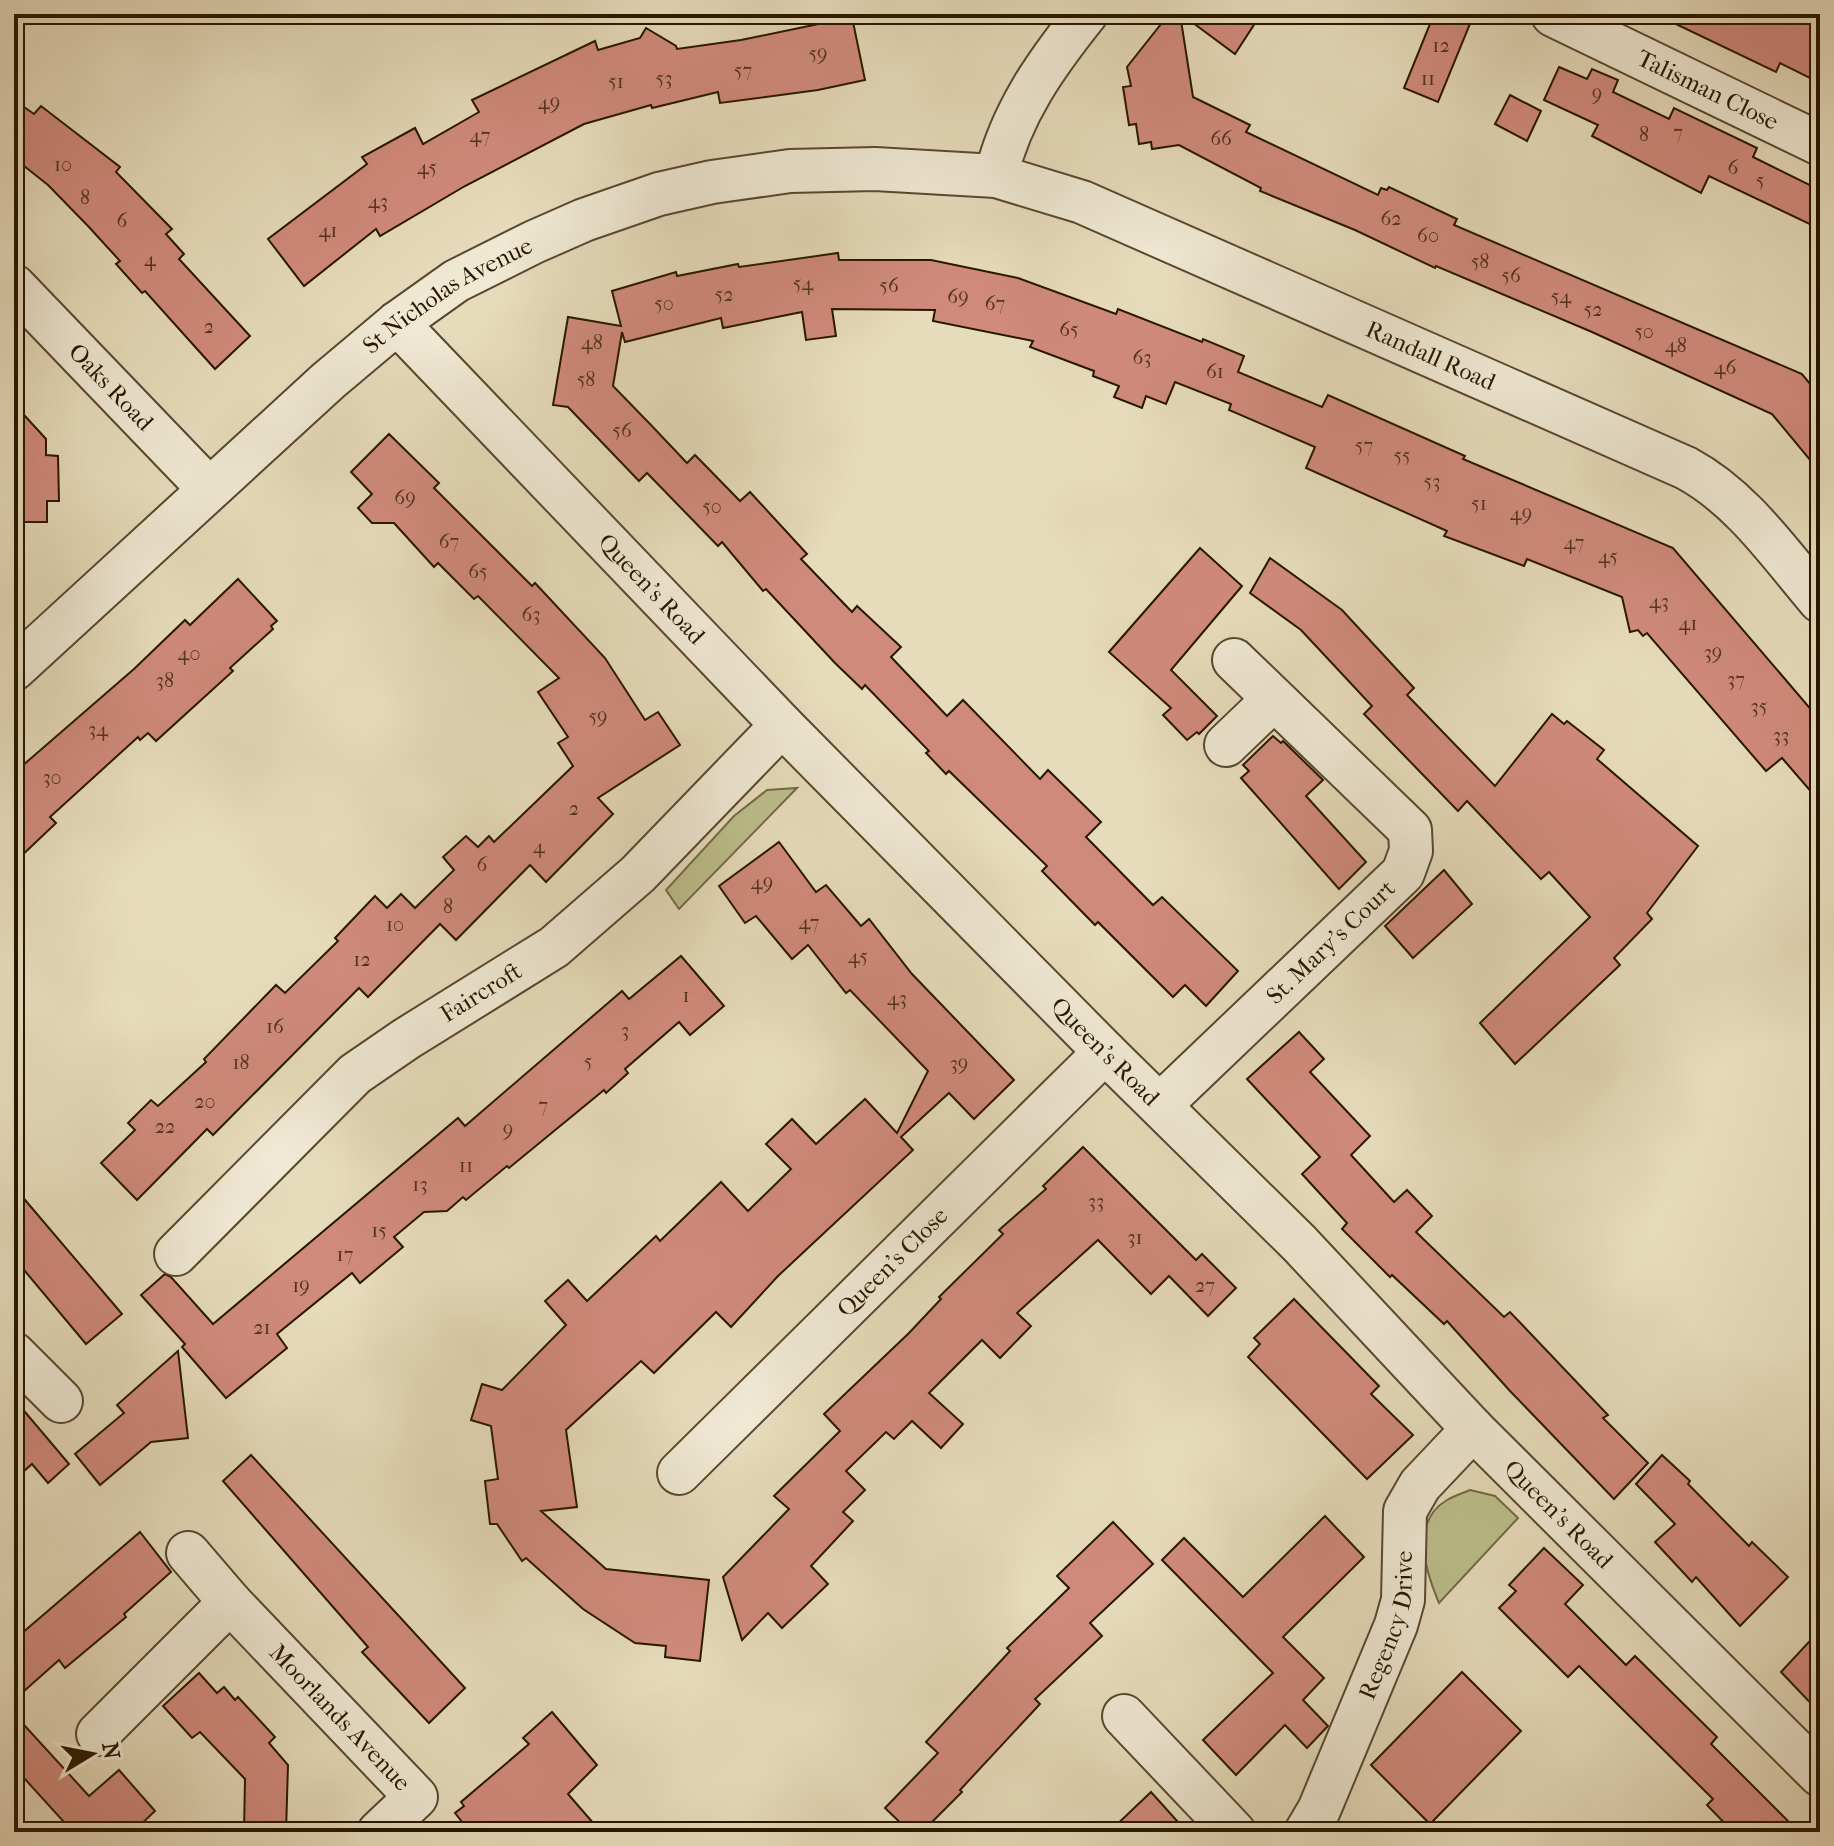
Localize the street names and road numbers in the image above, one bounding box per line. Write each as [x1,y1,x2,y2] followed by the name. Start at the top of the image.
[1633,44,1783,136] street label: Talisman Close
[357,231,537,360] street label: St Nicholas Avenue
[1361,315,1501,397] street label: Randall Road
[63,338,160,437] street label: Oaks Road
[592,528,711,650] street label: Queen's Road
[1261,874,1401,1010] street label: St. Mary's Court
[435,956,527,1028] street label: Faircroft
[1045,991,1166,1112] street label: Queen's Road
[831,1201,954,1323] street label: Queen's Close
[1498,1454,1619,1575] street label: Queen's Road
[1353,1550,1419,1704] street label: Regency Drive
[264,1638,417,1797] street label: Moorlands Avenue

